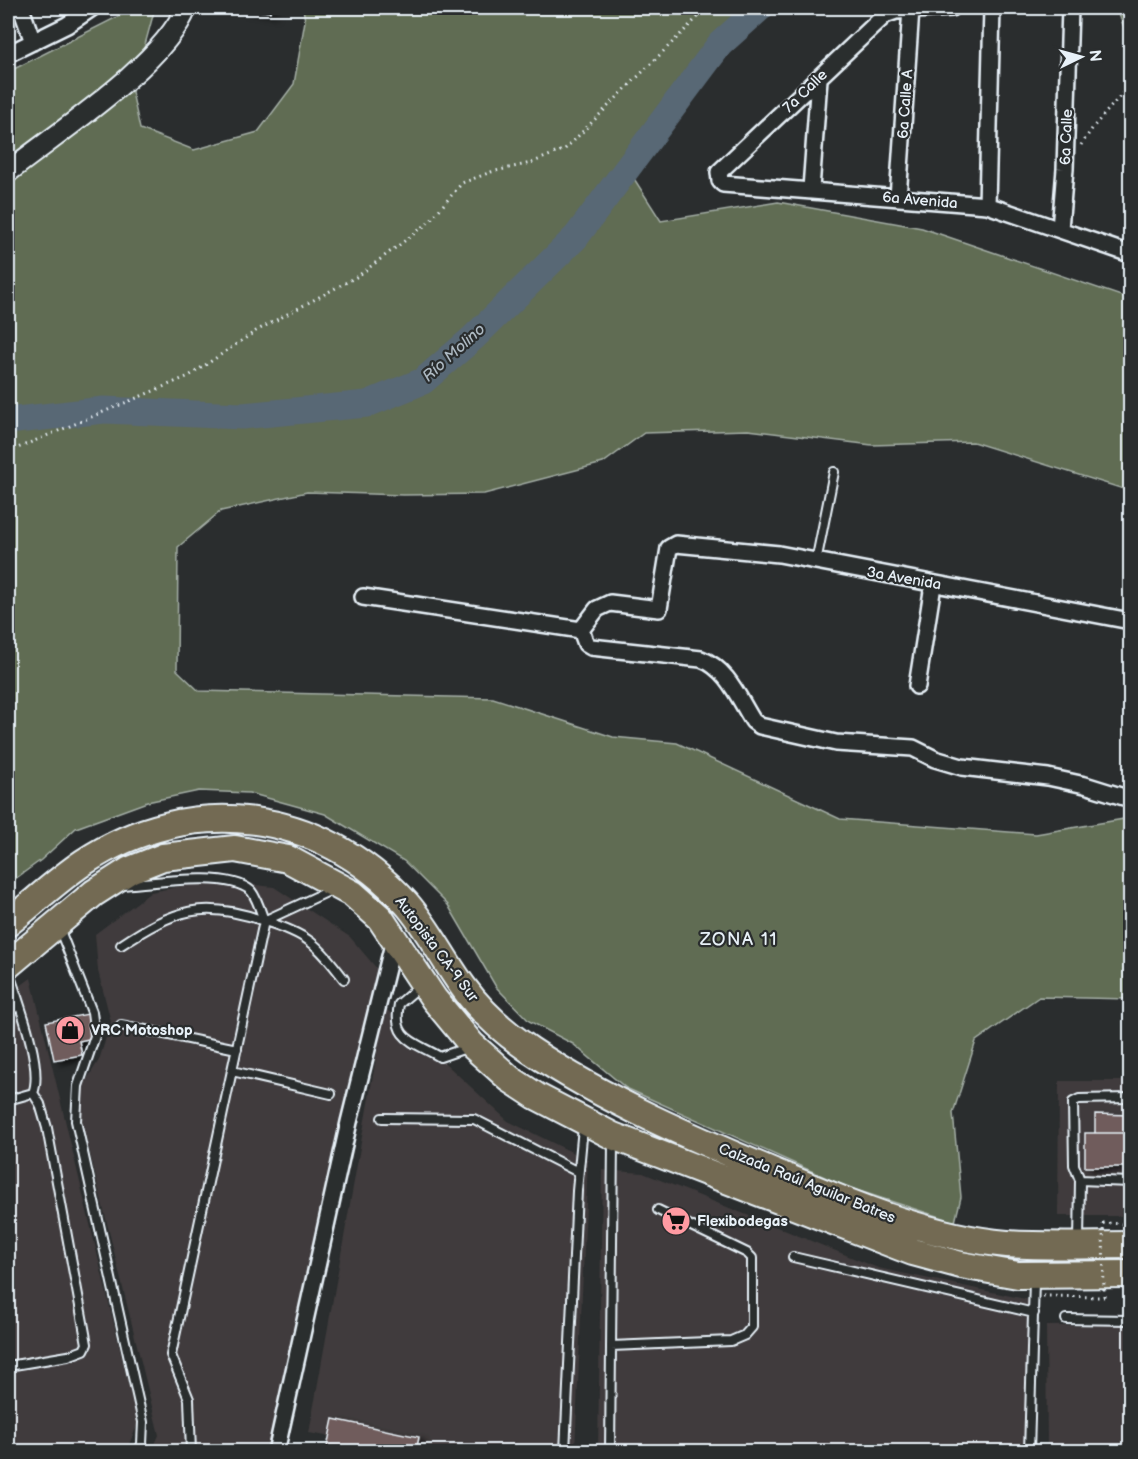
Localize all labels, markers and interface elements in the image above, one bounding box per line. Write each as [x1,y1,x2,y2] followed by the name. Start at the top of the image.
[1051,27,1111,87] north arrow
[1084,49,1104,63] text: N
[779,66,832,117] street label: 7a Calle
[894,68,917,139] street label: 6a Calle A
[1056,108,1077,166] street label: 6a Calle
[882,188,958,213] street label: 6a Avenida
[419,320,489,386] water label: Río Molino
[865,563,943,594] street label: 3a Avenida
[391,893,483,1006] street label: Autopista CA-9 Sur
[699,929,778,950] district label: ZONA 11
[54,1014,86,1046] shop icon: VRC Motoshop
[91,1021,193,1040] place label: VRC Motoshop
[715,1139,899,1228] street label: Calzada Raúl Aguilar Batres
[660,1205,692,1237] supermarket icon: Flexibodegas
[697,1212,788,1231] place label: Flexibodegas

